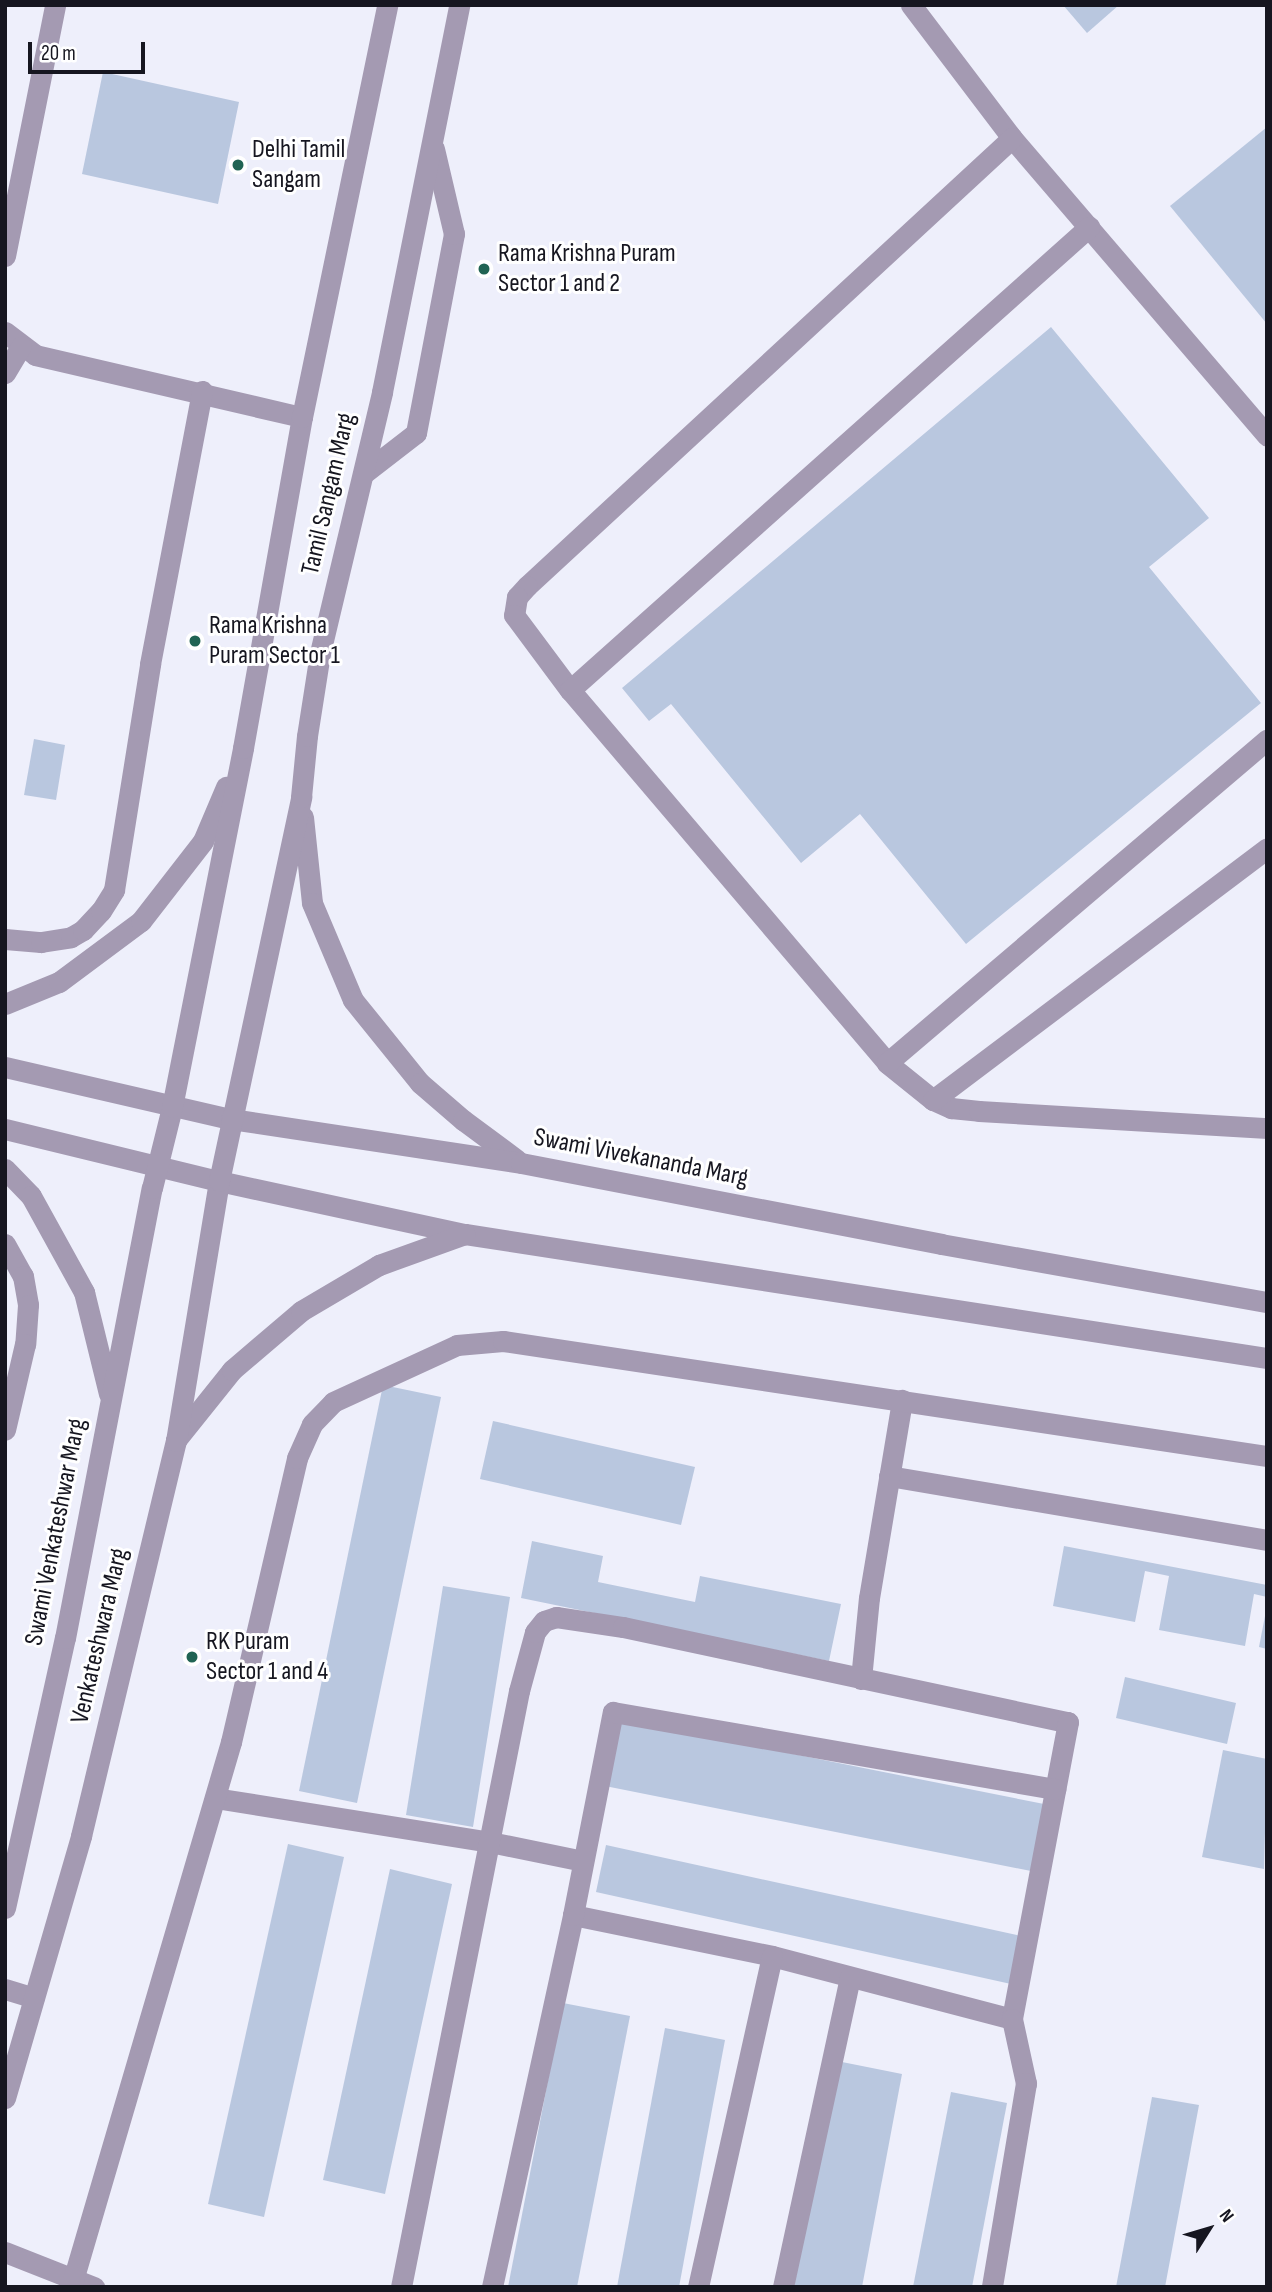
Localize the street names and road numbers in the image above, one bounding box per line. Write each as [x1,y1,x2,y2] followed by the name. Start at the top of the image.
[295,410,363,578] street label: Tamil Sangam Marg
[531,1122,751,1194] street label: Swami Vivekananda Marg
[19,1416,93,1648] street label: Swami Venkateshwar Marg
[65,1545,135,1727] street label: Venkateshwara Marg

